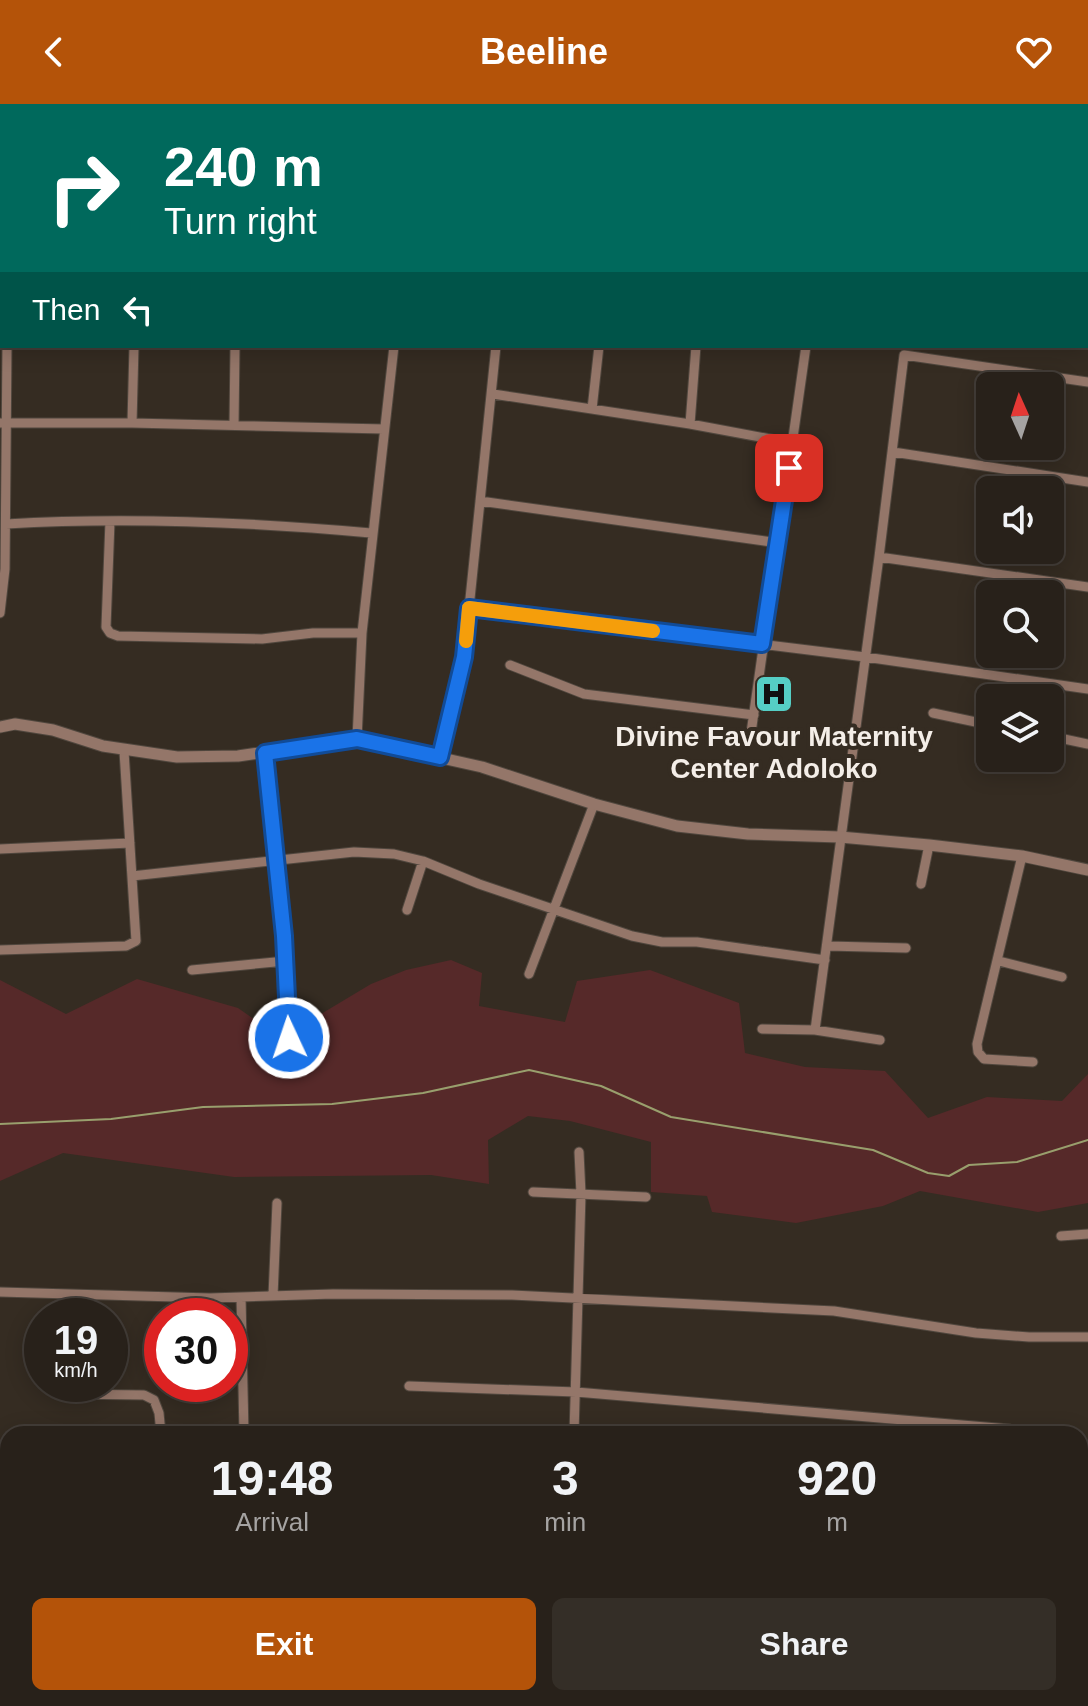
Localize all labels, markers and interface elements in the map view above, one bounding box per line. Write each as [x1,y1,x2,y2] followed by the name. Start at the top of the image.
[32,30,76,74] icon: back
[1012,30,1056,74] icon: heart
[480,31,608,72] text: Beeline
[164,135,323,198] text: 240 m
[32,136,136,240] icon: right
[164,201,317,242] text: Turn right
[116,288,160,332] icon: left
[32,293,100,326] text: Then
[976,372,1064,460] north arrow
[976,372,1064,772] map controls
[755,434,823,502] pin
[767,446,811,490] icon: arrive
[976,476,1064,564] button: sound
[976,580,1064,668] button: search
[753,673,795,715] hospital icon: Divine Favour Maternity Center Adoloko
[976,684,1064,772] button: layers
[615,721,933,784] place label: Divine Favour Maternity Center Adoloko
[247,996,331,1080] position arrow
[144,1298,248,1402] speed limit sign: 30
[54,1318,98,1362] text: 19
[54,1359,98,1381] text: km/h
[211,1452,334,1505] text: 19:48
[552,1452,579,1505] text: 3
[797,1452,877,1505] text: 920
[235,1507,309,1537] text: Arrival
[544,1507,586,1537] text: min
[826,1507,848,1537] text: m
[32,1598,536,1690] button: Exit
[552,1598,1056,1690] button: Share

